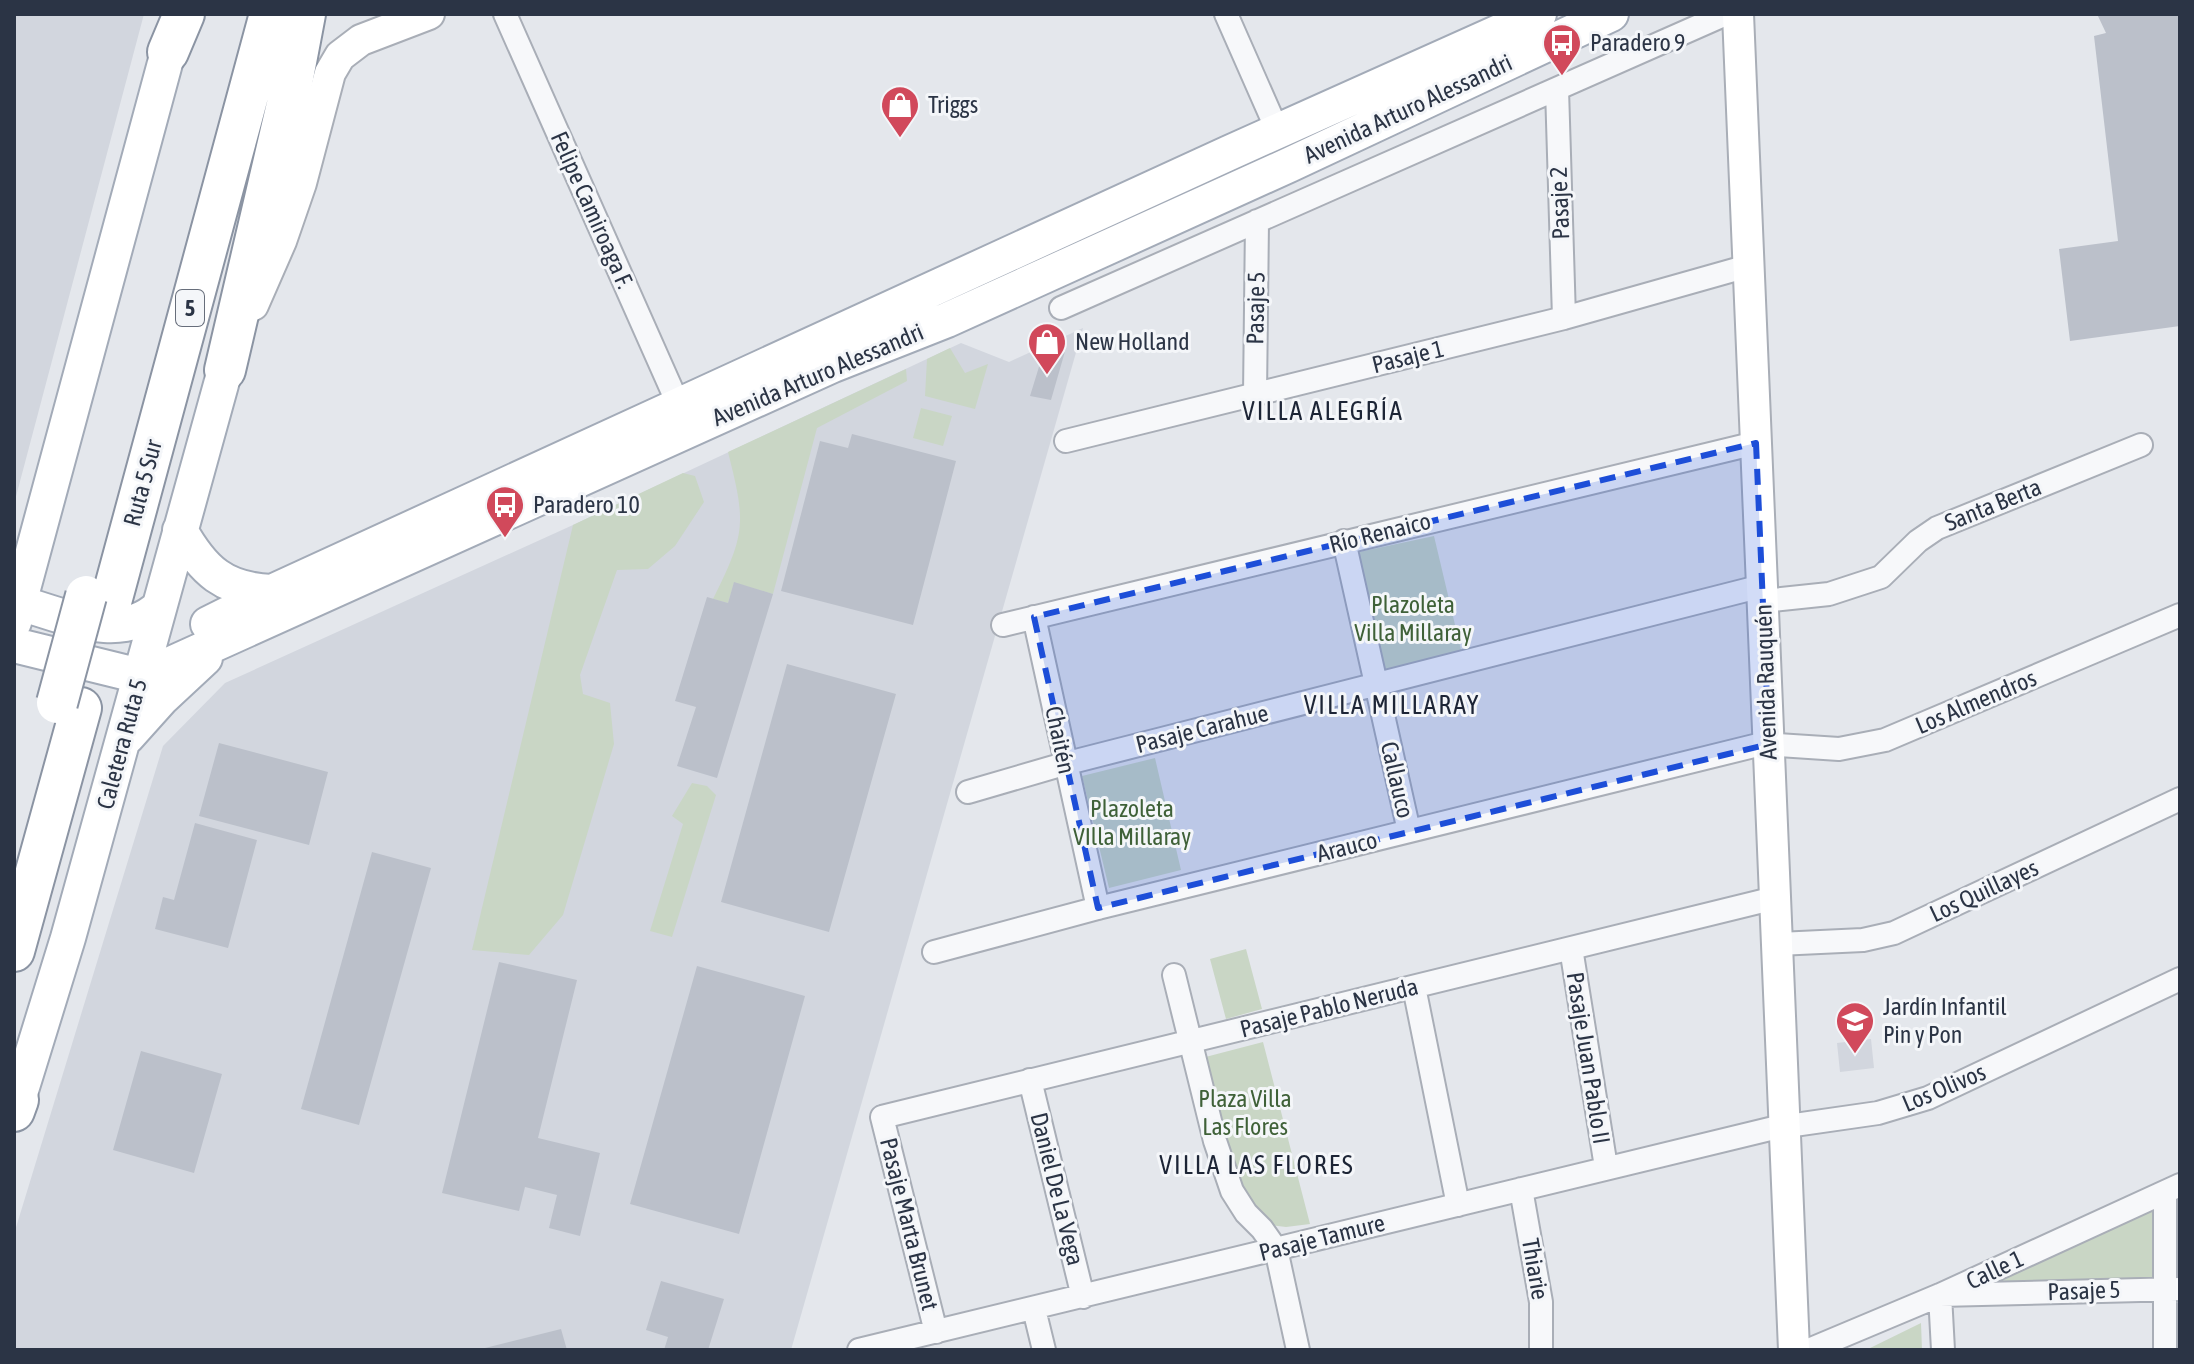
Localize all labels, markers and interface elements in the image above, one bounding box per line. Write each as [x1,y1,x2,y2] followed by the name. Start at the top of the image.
[1541,22,1583,77] bus stop icon: Paradero 9
[1590,29,1685,56] place label: Paradero 9
[1299,48,1516,169] street label: Avenida Arturo Alessandri
[879,84,921,139] shop icon: Triggs
[928,91,978,118] place label: Triggs
[546,127,639,292] street label: Felipe Camiroaga F.
[1545,166,1574,240] street label: Pasaje 2
[1241,271,1270,345] street label: Pasaje 5
[176,290,204,326] road number: 5
[708,318,927,431] street label: Avenida Arturo Alessandri
[1026,321,1068,376] shop icon: New Holland
[1075,328,1190,355] place label: New Holland
[1369,335,1447,378] street label: Pasaje 1
[1242,396,1404,426] district label: VILLA ALEGRÍA
[118,436,167,529] street label: Ruta 5 Sur
[1941,473,2045,536] street label: Santa Berta
[484,484,526,539] bus stop icon: Paradero 10
[533,491,640,518] place label: Paradero 10
[1326,507,1433,558] street label: Río Renaico
[1354,591,1472,646] park label: Plazoleta Villa Millaray
[1749,604,1782,760] street label: Avenida Rauquén
[1911,664,2040,739] street label: Los Almendros
[91,676,152,812] street label: Caletera Ruta 5
[1304,690,1480,720] district label: VILLA MILLARAY
[1133,699,1271,758] street label: Pasaje Carahue
[1040,704,1081,776] street label: Chaitén
[1376,739,1419,821] street label: Callauco
[1073,795,1191,850] park label: Plazoleta VIlla Millaray
[1314,826,1380,867] street label: Arauco
[1925,854,2042,927] street label: Los Quillayes
[1562,970,1615,1146] street label: Pasaje Juan Pablo II
[1237,972,1421,1043] street label: Pasaje Pablo Neruda
[1883,993,2007,1048] place label: Jardín Infantil Pin y Pon
[1834,1000,1876,1055] school or university icon: Jardín Infantil Pin y Pon
[1898,1058,1989,1117] street label: Los Olivos
[1198,1085,1292,1140] park label: Plaza Villa Las Flores
[1025,1110,1090,1268] street label: Daniel De La Vega
[875,1135,944,1313] street label: Pasaje Marta Brunet
[1159,1150,1355,1180] district label: VILLA LAS FLORES
[1256,1209,1388,1266] street label: Pasaje Tamure
[1517,1236,1554,1302] street label: Thiarie
[1962,1245,2028,1294] street label: Calle 1
[2047,1276,2121,1305] street label: Pasaje 5

